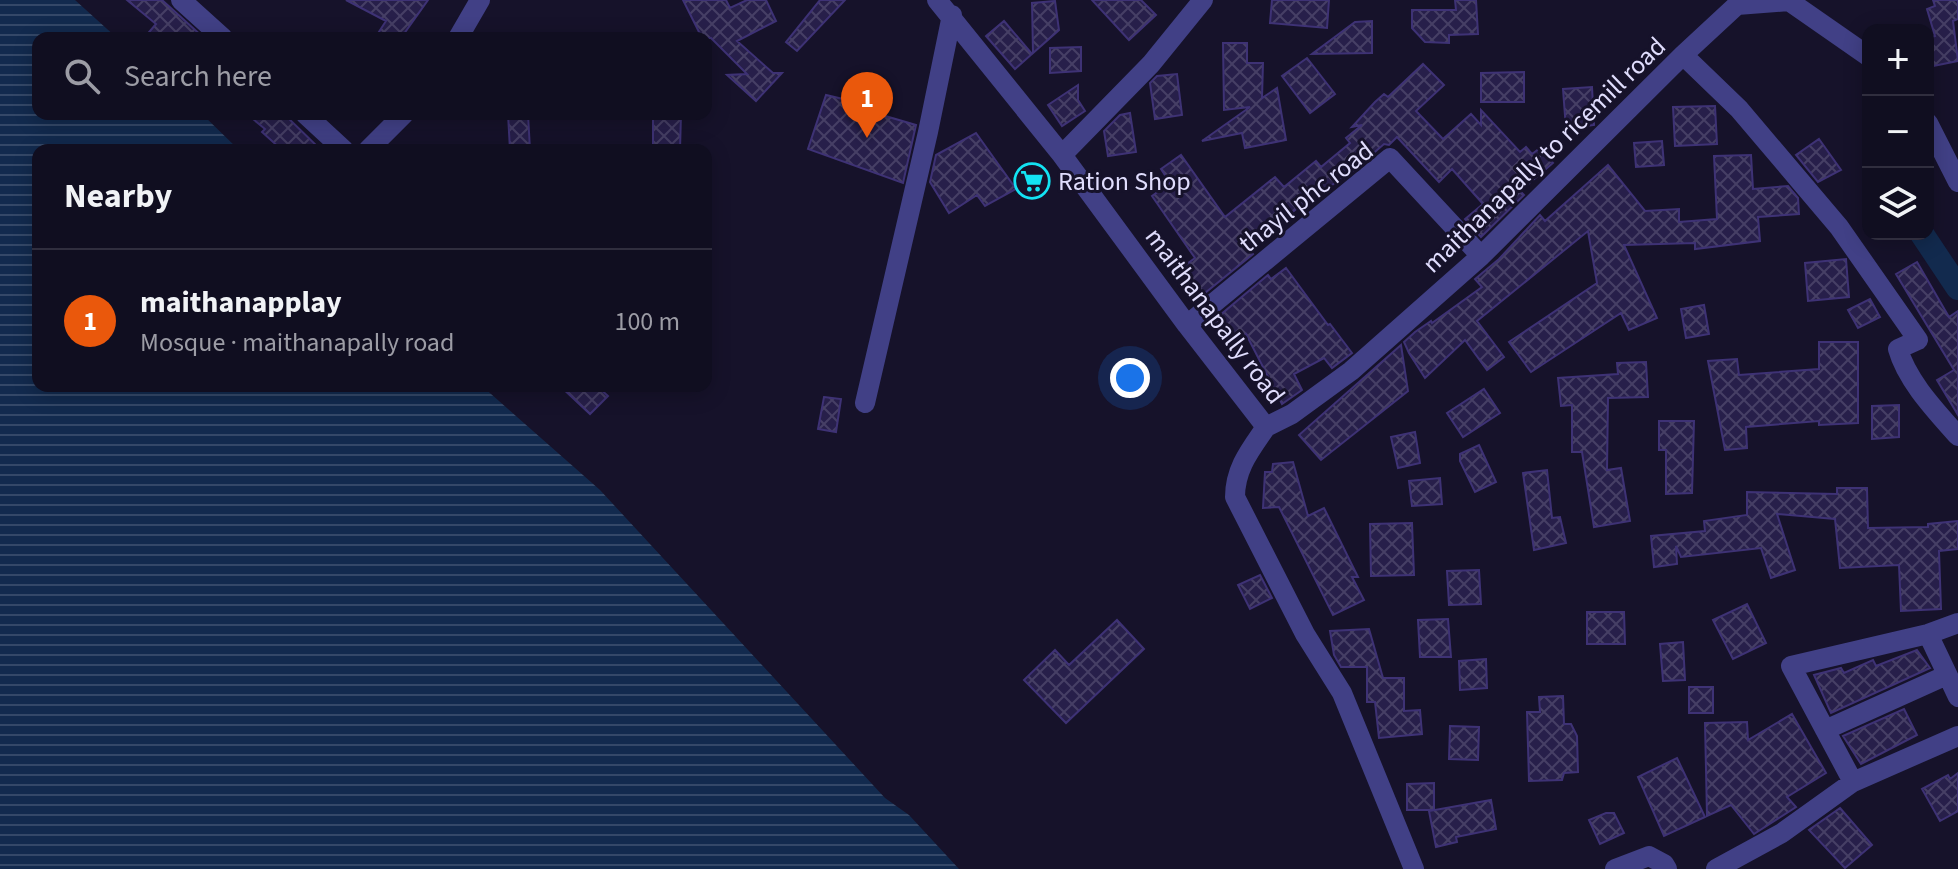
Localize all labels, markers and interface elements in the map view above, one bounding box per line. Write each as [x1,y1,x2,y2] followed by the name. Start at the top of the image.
[1862,24,1934,240] map controls
[1862,24,1934,96] button: +
[1414,28,1674,282] street label: maithanapally to ricemill road
[32,32,712,120] search box
[60,54,104,98] icon: search
[124,55,272,98] text: Search here
[841,72,893,138] pin: 1
[1862,96,1934,168] button: −
[1231,133,1381,261] street label: thayil phc road
[1013,162,1051,200] supermarket icon: Ration Shop
[1058,163,1191,200] place label: Ration Shop
[1862,168,1934,240] button: layers
[64,172,172,221] text: Nearby
[1136,220,1294,412] street label: maithanapally road
[140,281,342,324] text: maithanapplay
[83,303,97,340] text: 1
[614,303,680,340] text: 100 m
[140,324,454,361] text: Mosque · maithanapally road
[1110,358,1150,398] your location

